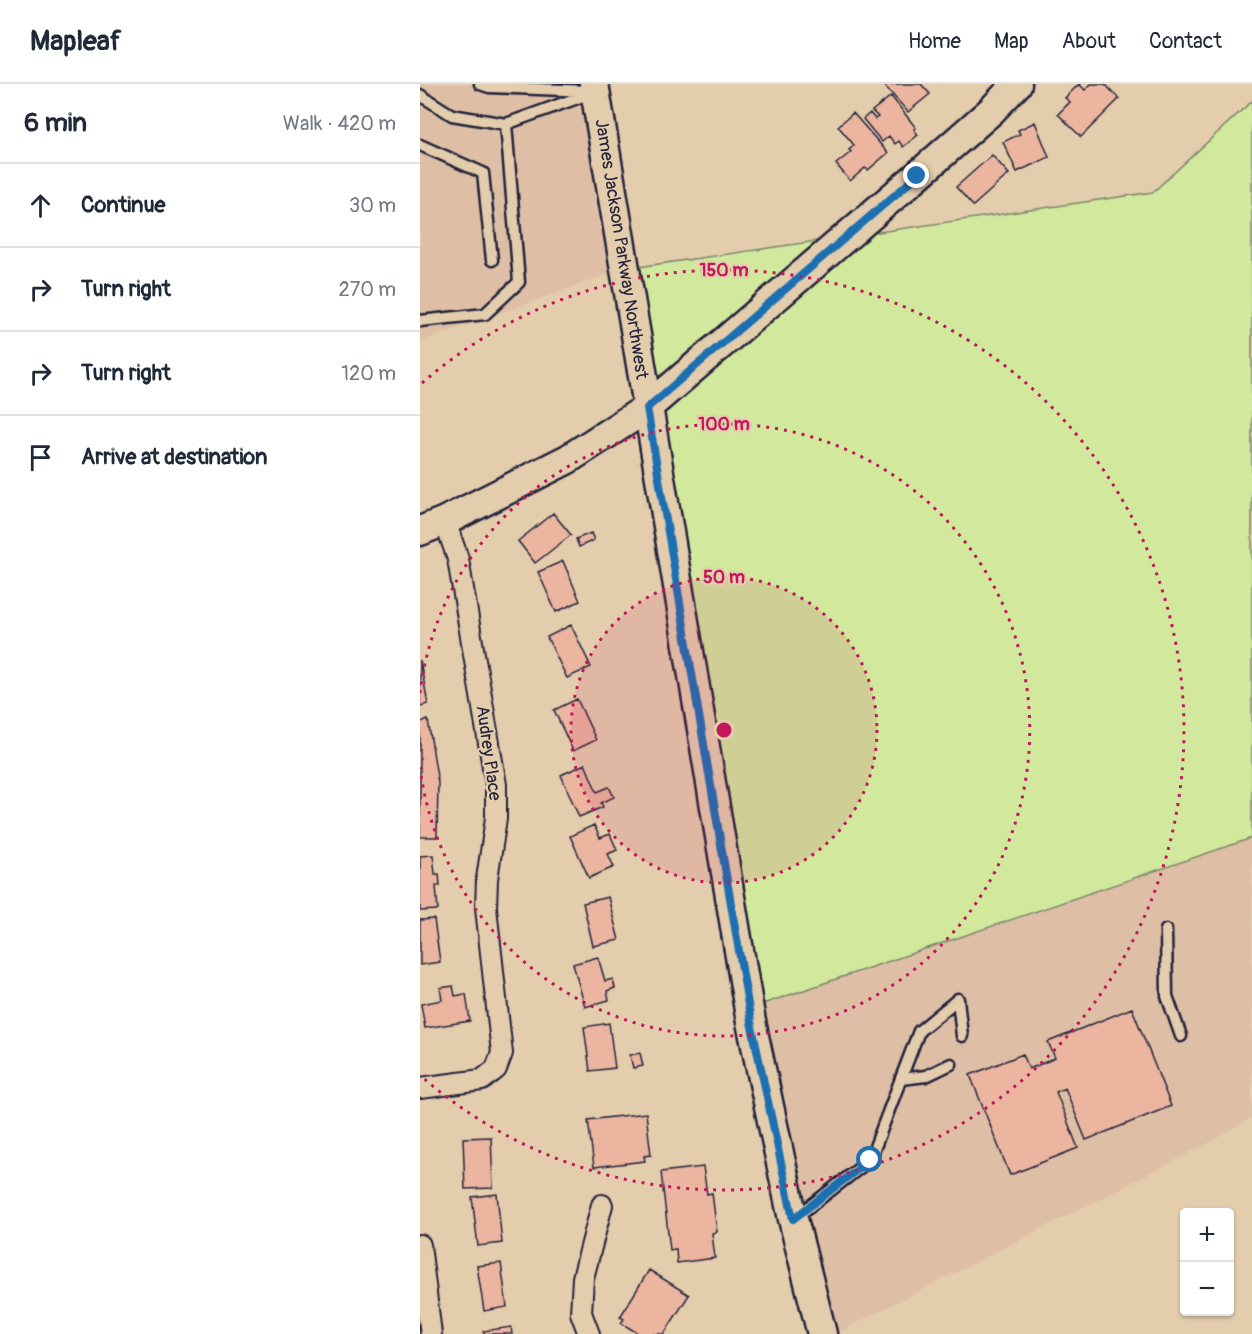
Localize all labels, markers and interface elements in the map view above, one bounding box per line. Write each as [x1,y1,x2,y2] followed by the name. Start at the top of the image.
[30,24,121,59] text: Mapleaf
[908,28,961,55] text: Home
[994,28,1029,55] text: Map
[1062,28,1116,55] text: About
[1149,28,1222,55] text: Contact
[24,107,87,139] text: 6 min
[283,111,396,136] text: Walk · 420 m
[590,117,654,381] street label: James Jackson Parkway Northwest
[903,162,929,188] route end
[24,189,57,222] icon: ahead
[81,191,165,219] text: Continue
[349,193,396,218] text: 30 m
[700,259,749,282] text: 150 m
[24,273,57,306] icon: right
[81,275,171,303] text: Turn right
[338,277,396,302] text: 270 m
[24,357,57,390] icon: right
[81,359,171,387] text: Turn right
[341,361,396,386] text: 120 m
[698,413,750,436] text: 100 m
[24,441,57,474] icon: arrive
[81,443,267,471] text: Arrive at destination
[703,566,745,589] text: 50 m
[470,704,507,802] street label: Audrey Place
[714,720,734,740] centre of rings
[856,1146,882,1172] route start
[1180,1208,1234,1316] map controls
[1180,1208,1234,1262] button: +
[1180,1262,1234,1316] button: −

